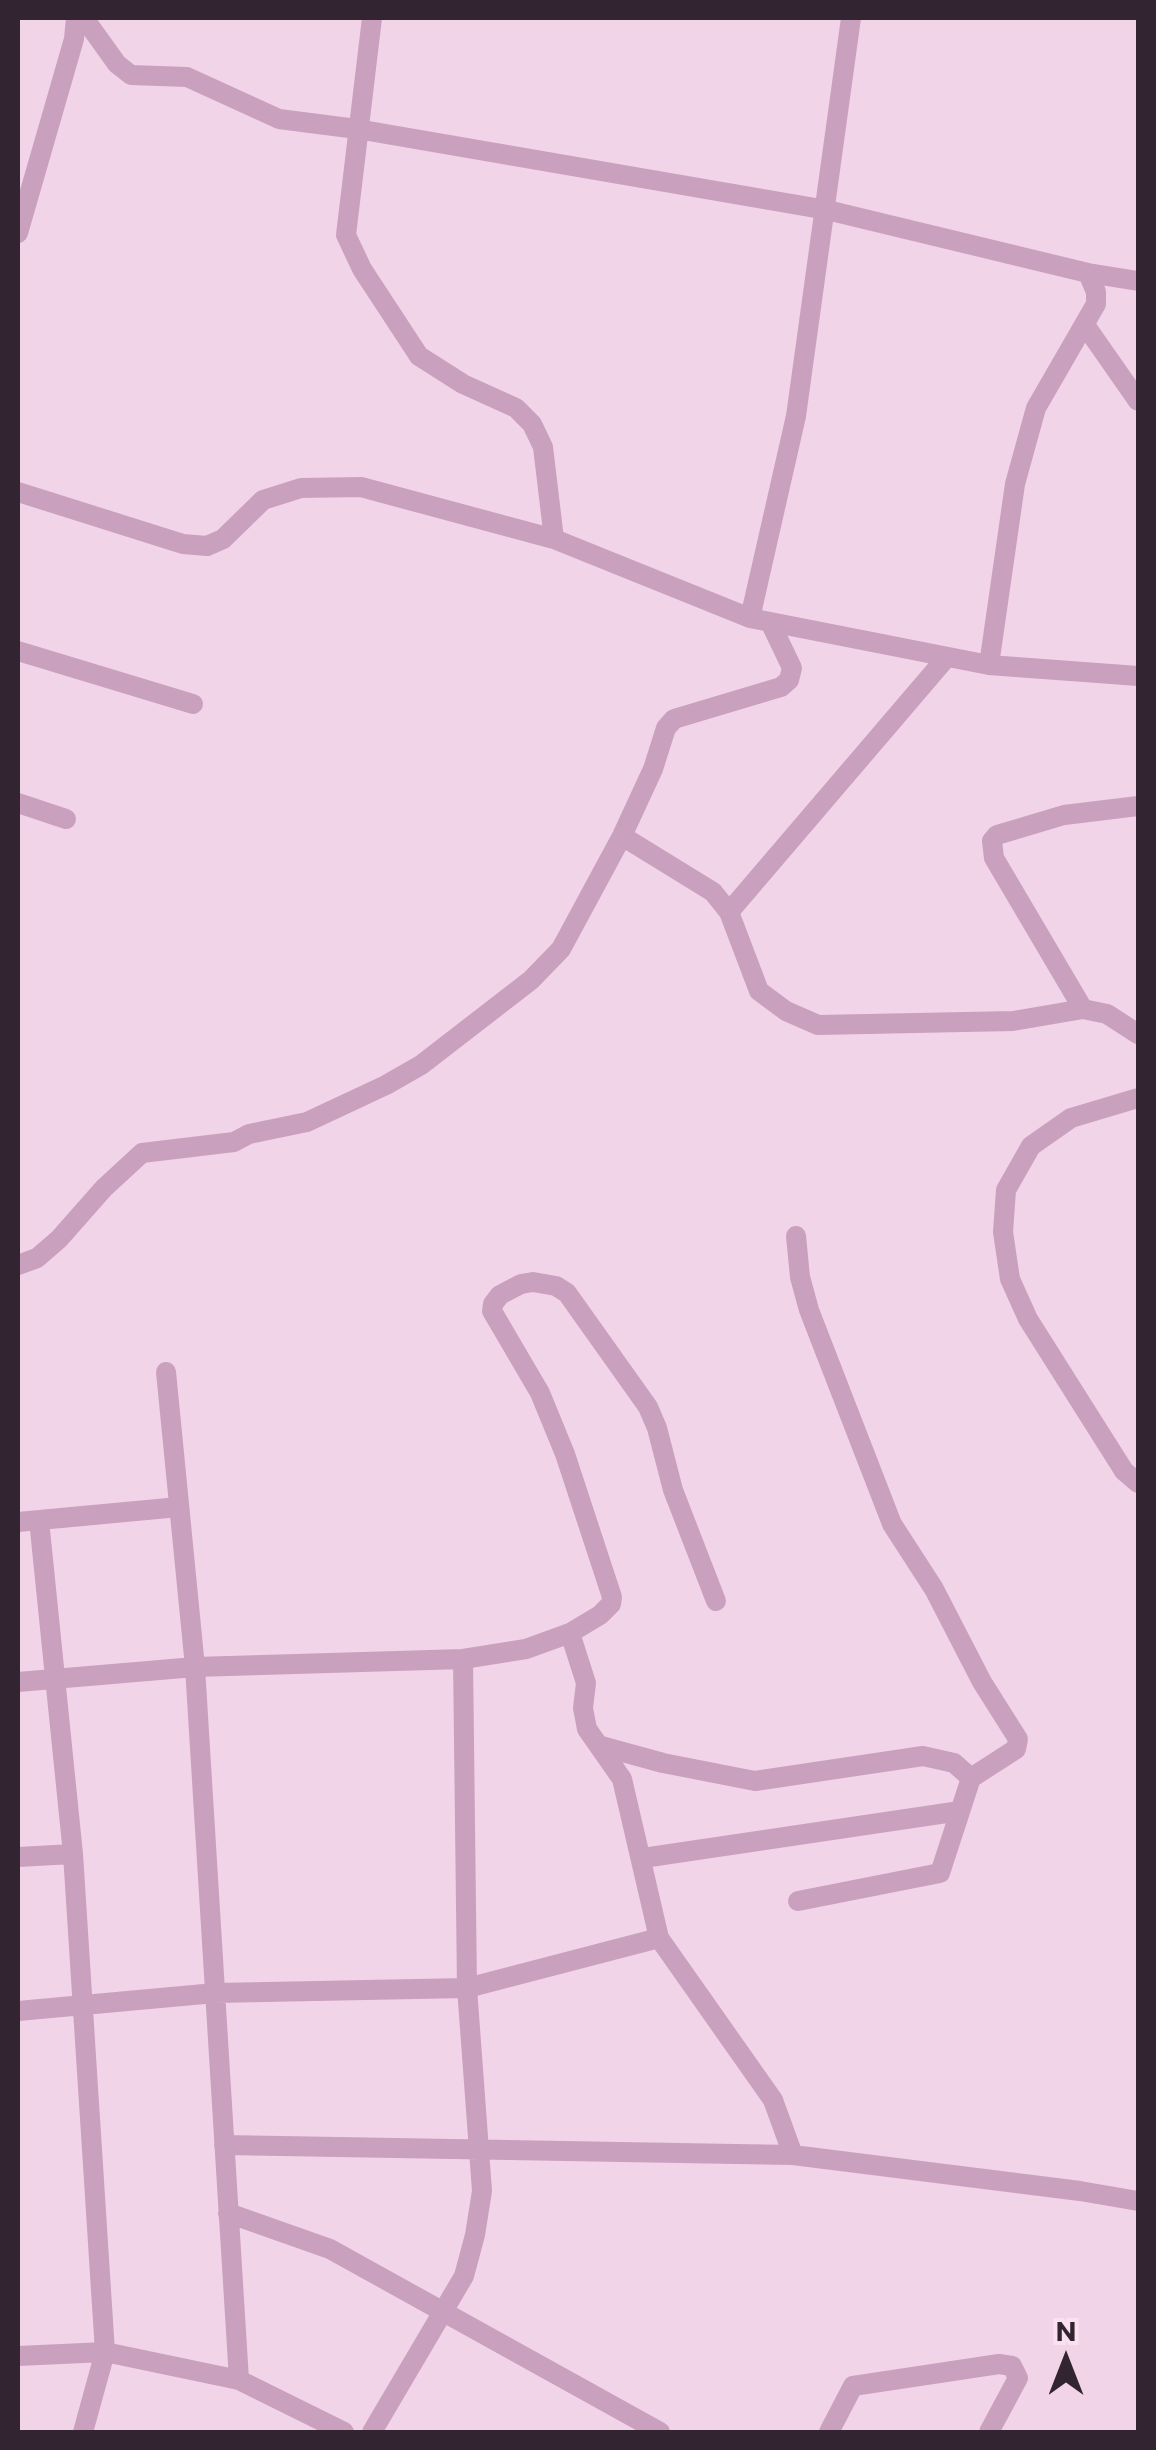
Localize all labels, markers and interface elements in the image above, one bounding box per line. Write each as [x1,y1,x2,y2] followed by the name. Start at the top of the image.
[1016,2310,1116,2410] north arrow
[1056,2313,1077,2347] text: N

